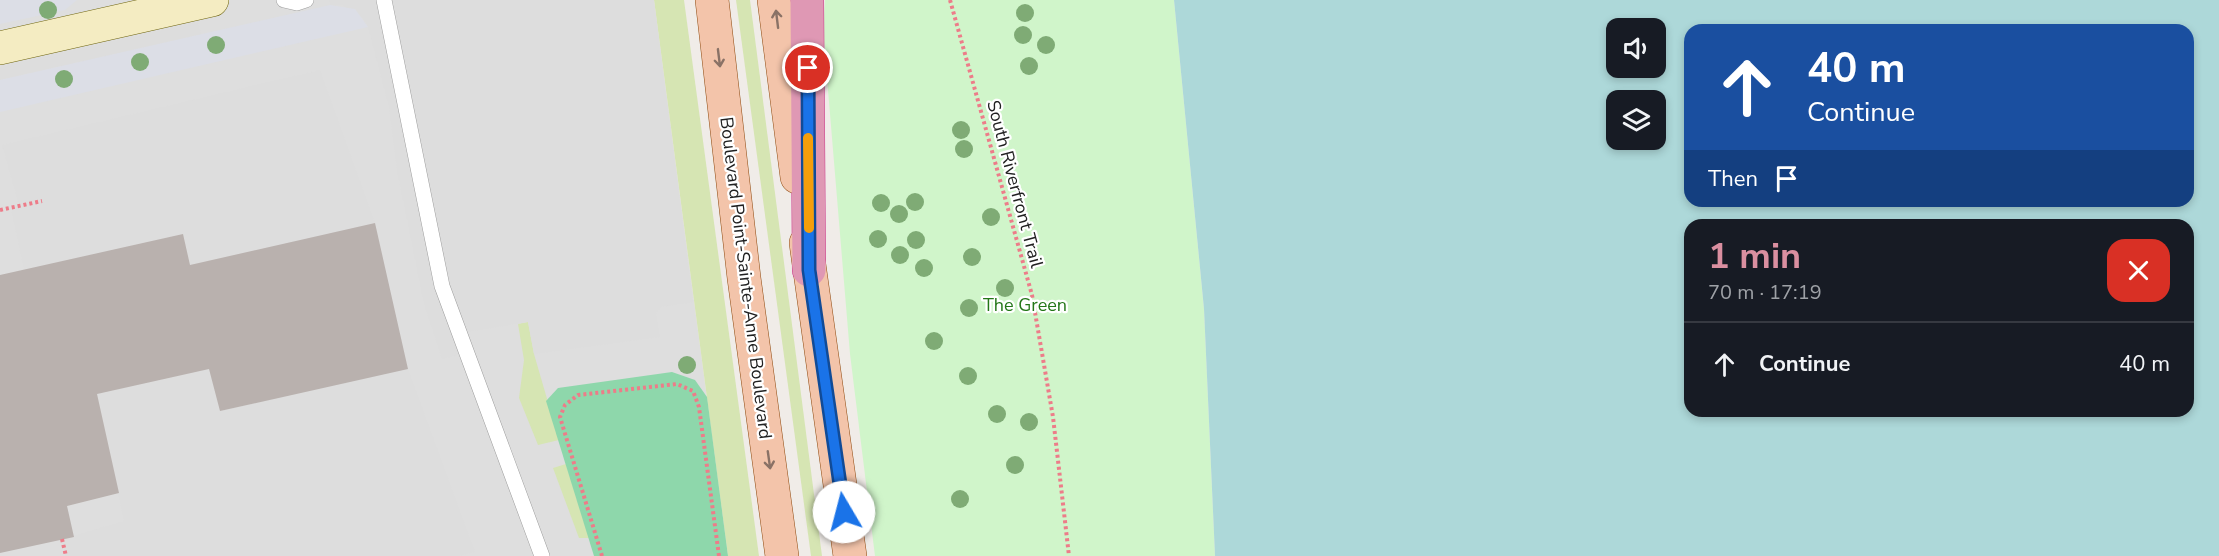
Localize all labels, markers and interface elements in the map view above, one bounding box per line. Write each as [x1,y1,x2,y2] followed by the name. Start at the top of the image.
[771,10,782,30] one-way arrow
[1606,18,1666,150] map controls
[1606,18,1666,78] button: sound
[1807,40,1906,97] text: 40 m
[782,42,833,93] pin
[714,48,725,68] one-way arrow
[1708,48,1786,126] icon: ahead
[791,51,824,84] icon: arrive
[1606,90,1666,150] button: layers
[1807,94,1915,131] text: Continue
[981,98,1049,271] street label: South Riverfront Trail
[714,116,778,440] street label: Boulevard Point-Sainte-Anne Boulevard
[1770,162,1803,195] icon: arrive
[1708,164,1758,194] text: Then
[1708,232,1801,281] text: 1 min
[2107,239,2170,302] button: close
[1708,279,1822,306] text: 70 m · 17:19
[983,293,1067,317] park label: The Green
[1708,348,1741,381] icon: ahead
[1759,349,1850,379] text: Continue
[2119,349,2170,379] text: 40 m
[763,450,774,469] one-way arrow
[812,480,876,544] position arrow

